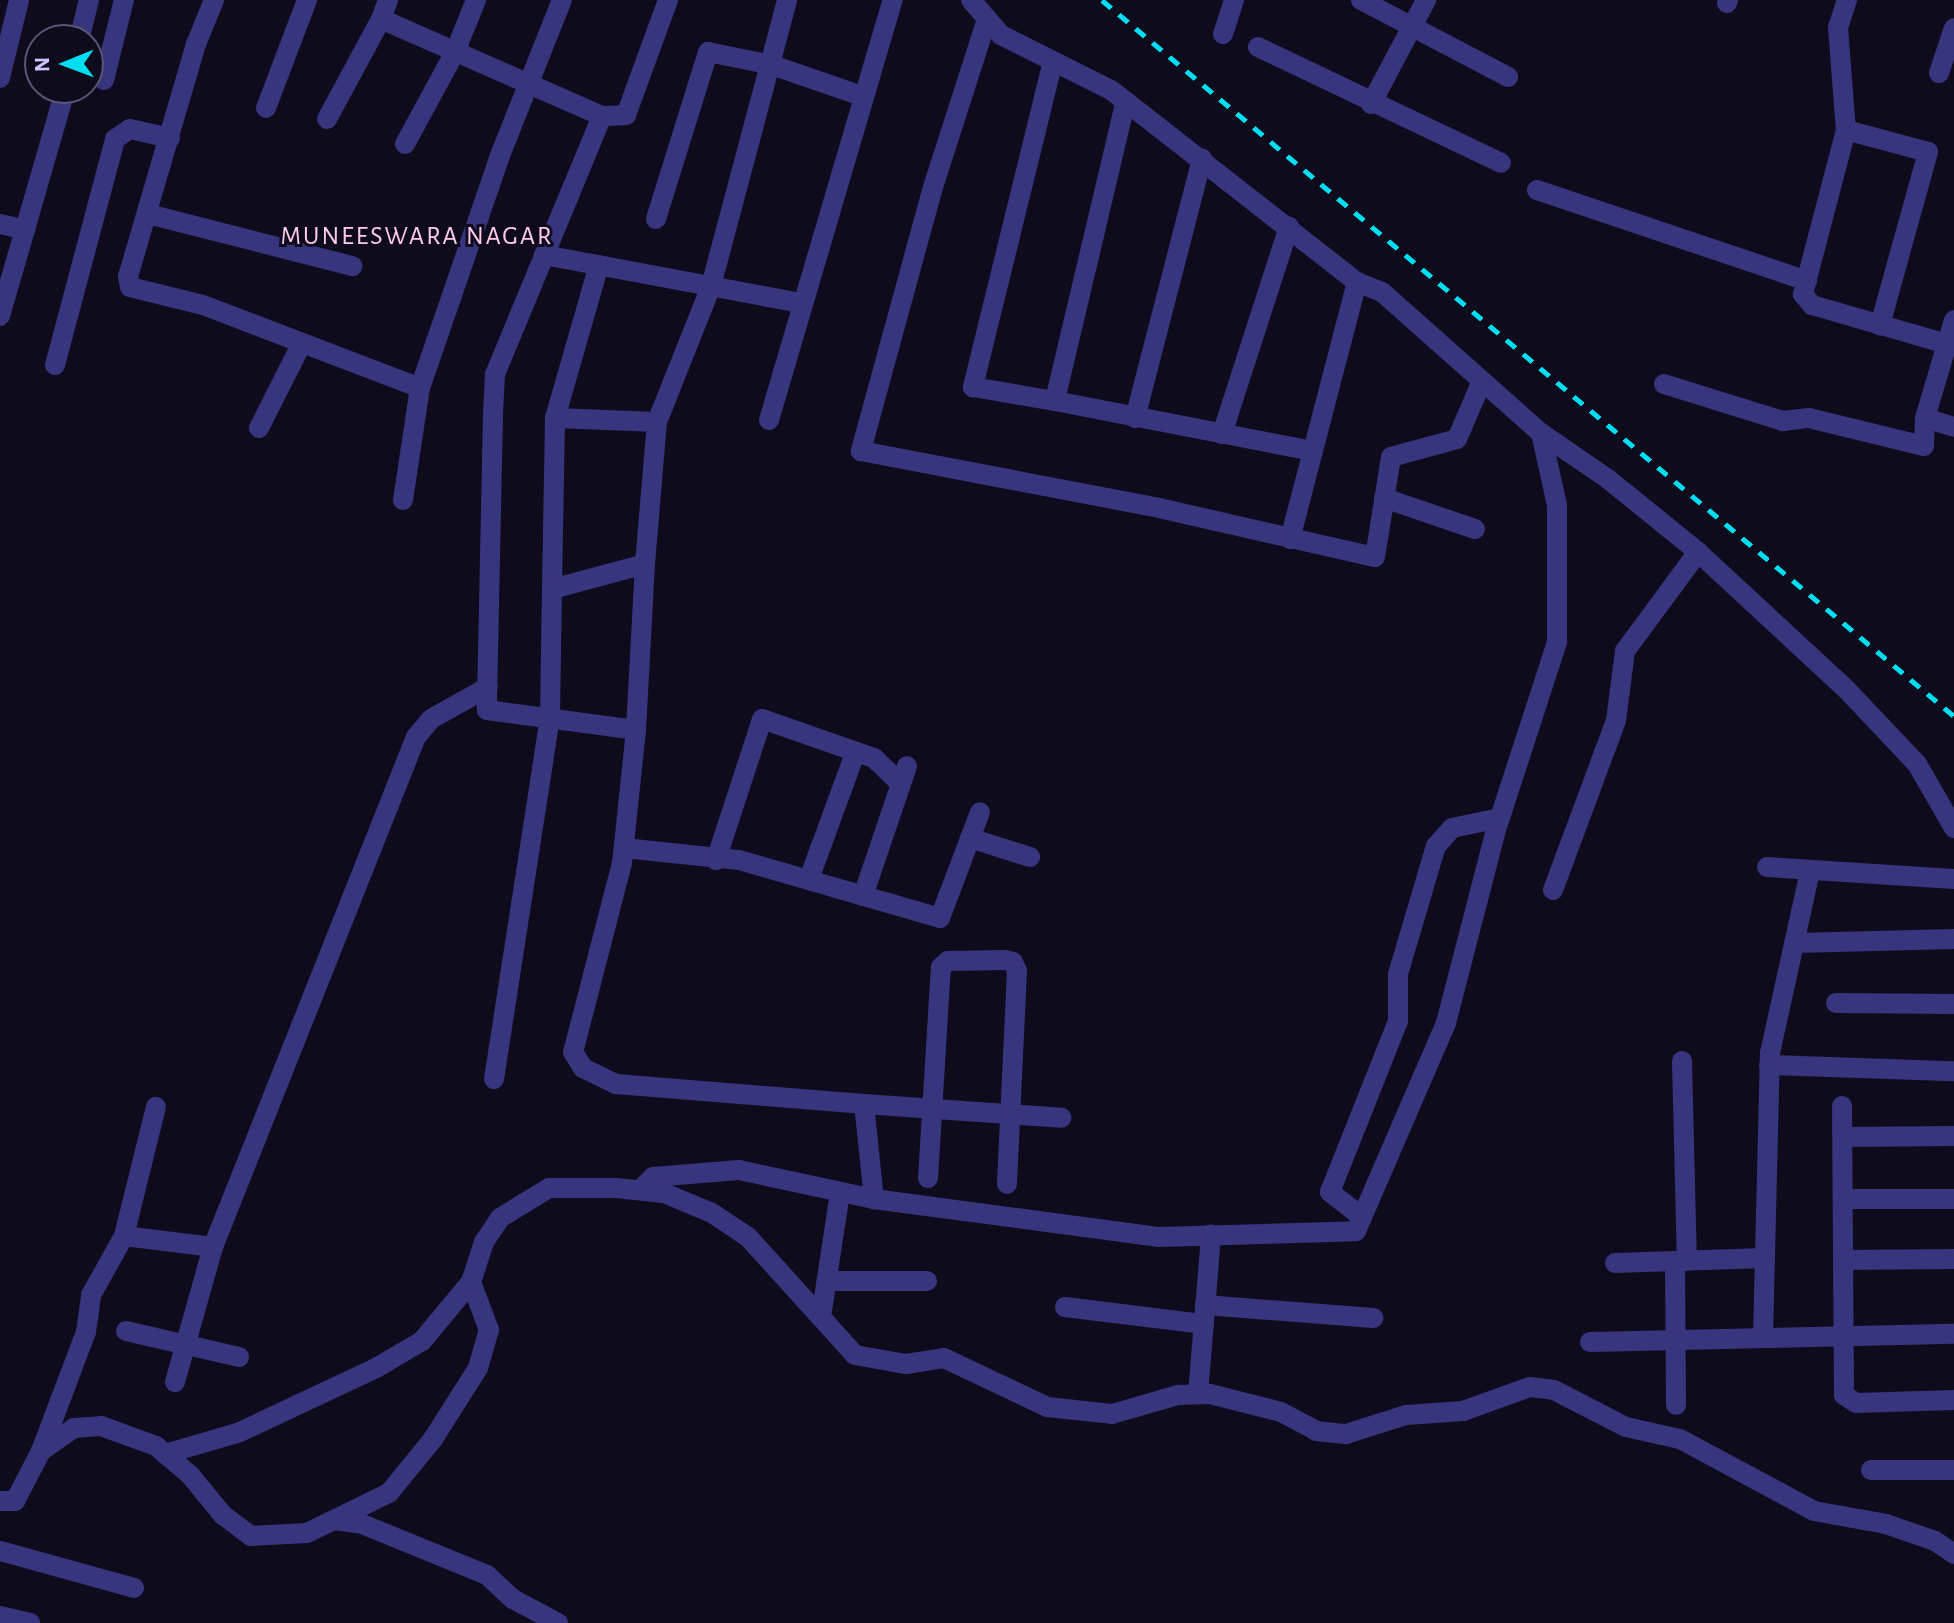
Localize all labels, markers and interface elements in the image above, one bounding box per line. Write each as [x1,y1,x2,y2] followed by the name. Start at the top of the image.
[24,24,104,104] north arrow
[31,57,53,72] text: N
[281,221,553,253] district label: MUNEESWARA NAGAR

